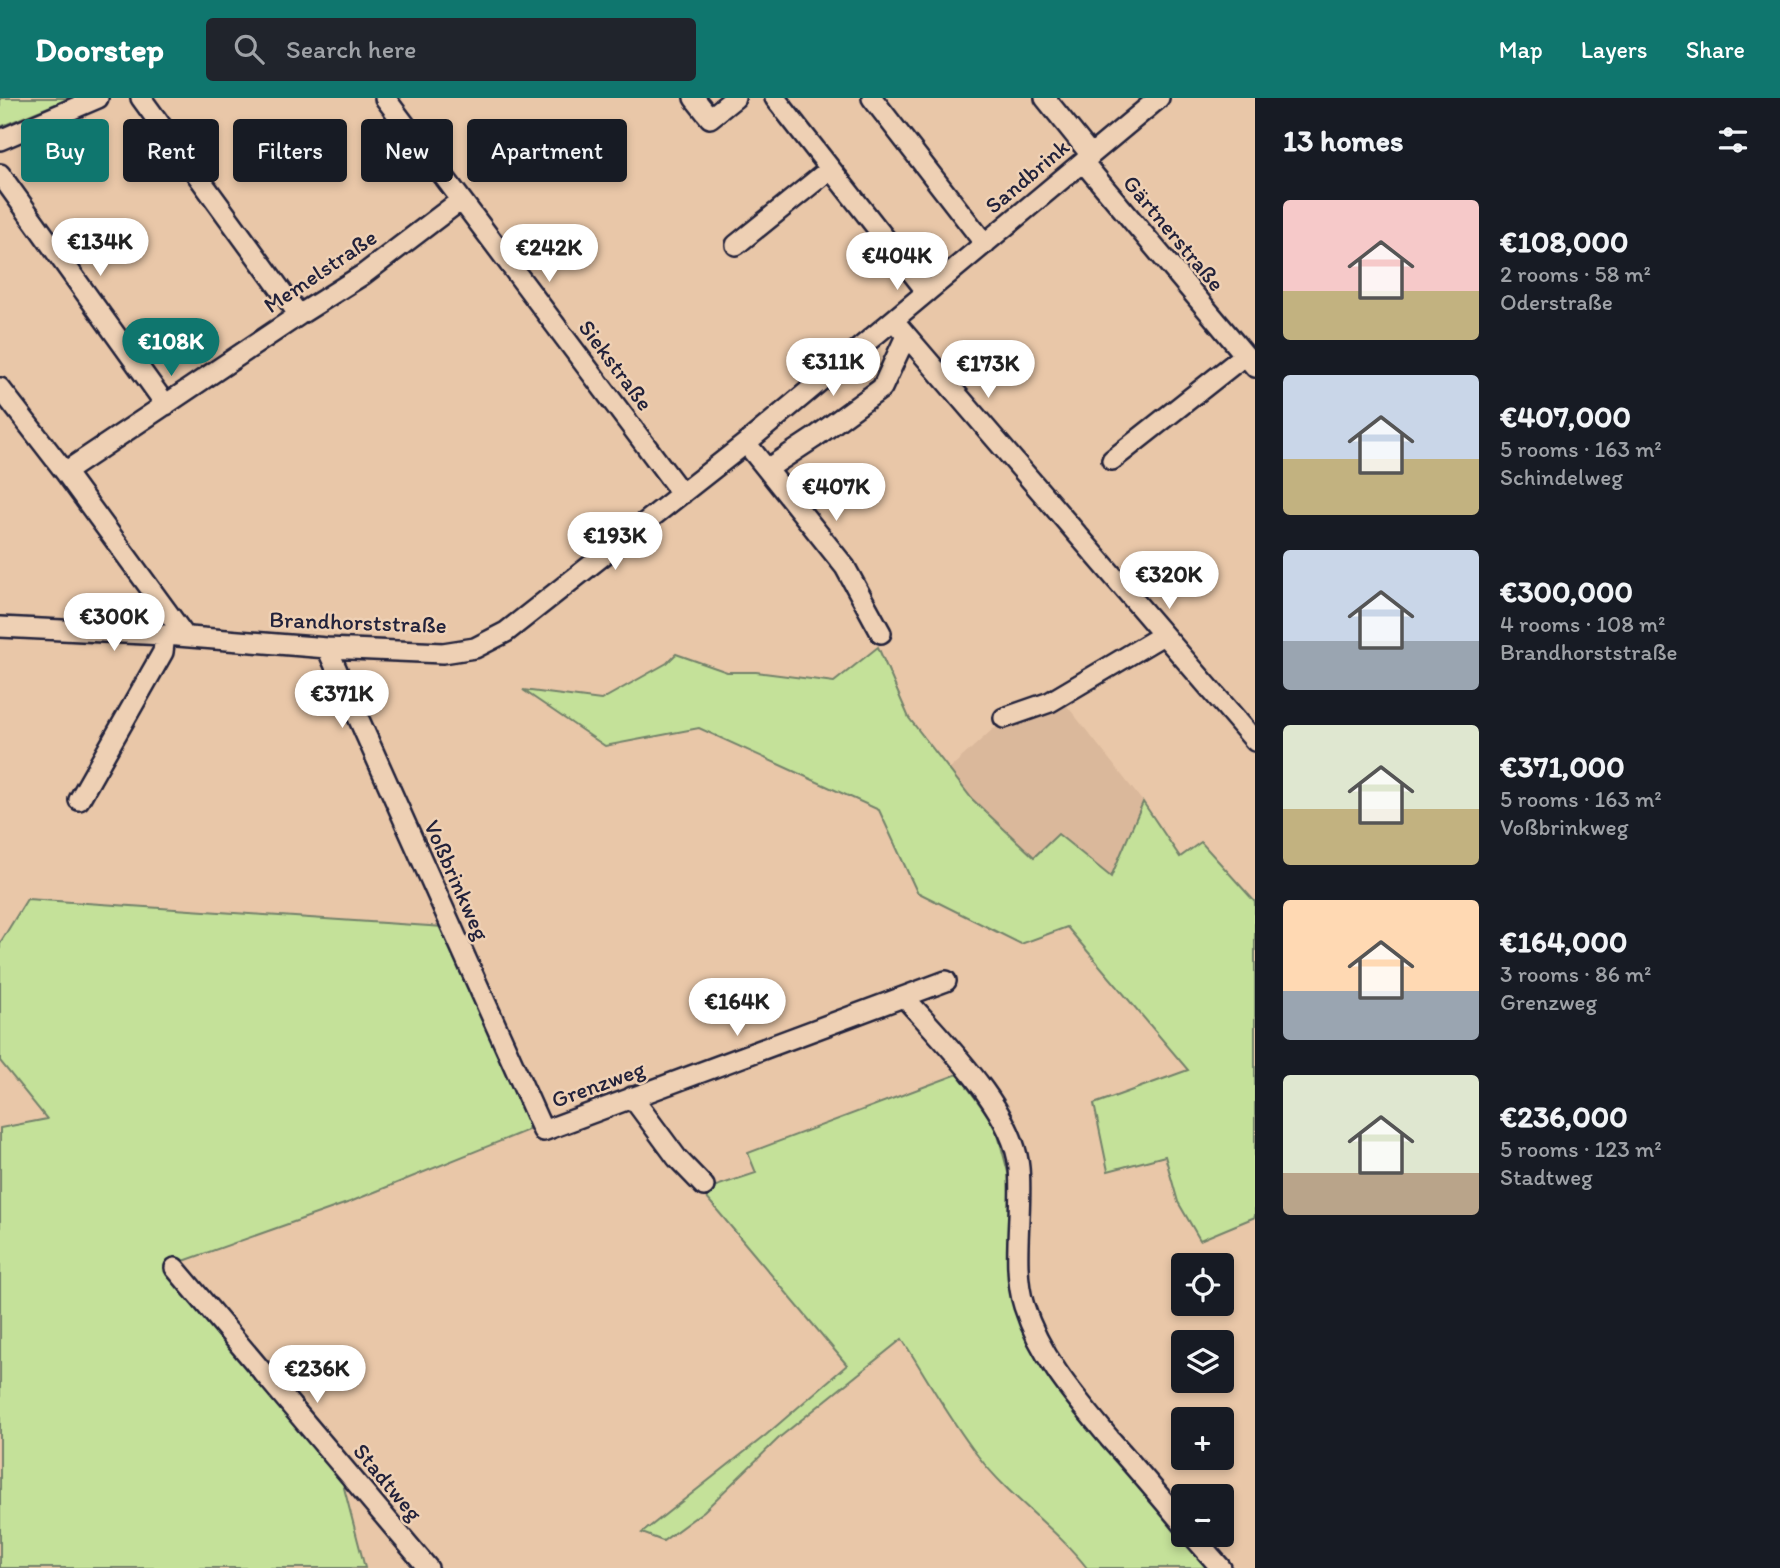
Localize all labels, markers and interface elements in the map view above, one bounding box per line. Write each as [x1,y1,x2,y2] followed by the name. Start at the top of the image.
[206,18,696,81] search box
[35,30,164,69] text: Doorstep
[230,30,268,68] icon: search
[286,33,416,65] text: Search here
[1499,35,1543,64] text: Map
[1581,35,1648,64] text: Layers
[1686,35,1745,64] text: Share
[21,119,109,182] chip: Buy
[123,119,219,182] chip: Rent
[233,119,347,182] chip: Filters
[361,119,453,182] chip: New
[467,119,627,182] chip: Apartment
[1714,121,1752,159] icon: filters
[1283,122,1403,159] text: 13 homes
[979,133,1075,219] street label: Sandbrink
[1117,169,1231,297] street label: Gärtnerstraße
[51,218,149,278] pin: €134K
[258,223,382,319] street label: Memelstraße
[1500,223,1629,260] text: €108,000
[500,225,598,284] pin: €242K
[68,227,132,255] text: €134K
[1339,228,1423,312] icon: home
[848,232,946,292] pin: €404K
[516,233,582,261] text: €242K
[862,241,932,269] text: €404K
[1500,260,1651,288] text: 2 rooms · 58 m²
[1500,288,1613,316] text: Oderstraße
[573,314,659,416] street label: Siekstraße
[122,318,220,378] pin: €108K
[138,327,204,355] text: €108K
[784,338,882,398] pin: €311K
[939,341,1037,400] pin: €173K
[802,347,864,375] text: €311K
[957,349,1019,377] text: €173K
[1500,398,1631,435] text: €407,000
[1339,403,1423,487] icon: home
[1500,435,1662,463] text: 5 rooms · 163 m²
[1500,463,1623,491] text: Schindelweg
[787,464,885,523] pin: €407K
[802,472,870,500] text: €407K
[566,512,664,572] pin: €193K
[583,521,647,549] text: €193K
[1120,552,1218,611] pin: €320K
[1136,560,1202,588] text: €320K
[1500,573,1633,610] text: €300,000
[1339,578,1423,662] icon: home
[65,594,163,653] pin: €300K
[80,602,148,630] text: €300K
[269,605,447,639] street label: Brandhorststraße
[1500,610,1665,638] text: 4 rooms · 108 m²
[1500,638,1678,666] text: Brandhorststraße
[293,670,391,730] pin: €371K
[311,679,373,707] text: €371K
[1500,748,1625,785] text: €371,000
[1339,753,1423,837] icon: home
[1500,785,1662,813] text: 5 rooms · 163 m²
[1500,813,1628,841] text: Voßbrinkweg
[418,816,496,945] street label: Voßbrinkweg
[1500,923,1628,960] text: €164,000
[1339,928,1423,1012] icon: home
[1500,960,1652,988] text: 3 rooms · 86 m²
[688,978,786,1038] pin: €164K
[705,987,769,1015] text: €164K
[1500,988,1597,1016] text: Grenzweg
[548,1054,649,1114] street label: Grenzweg
[1500,1098,1628,1135] text: €236,000
[1339,1103,1423,1187] icon: home
[1500,1135,1662,1163] text: 5 rooms · 123 m²
[1500,1163,1593,1191] text: Stadtweg
[1171,1253,1234,1547] map controls
[1171,1253,1234,1316] button: locate
[1171,1330,1234,1393] button: layers
[268,1346,366,1405] pin: €236K
[285,1354,349,1382] text: €236K
[1171,1407,1234,1470] button: +
[347,1437,429,1527] street label: Stadtweg
[1171,1484,1234,1547] button: −

